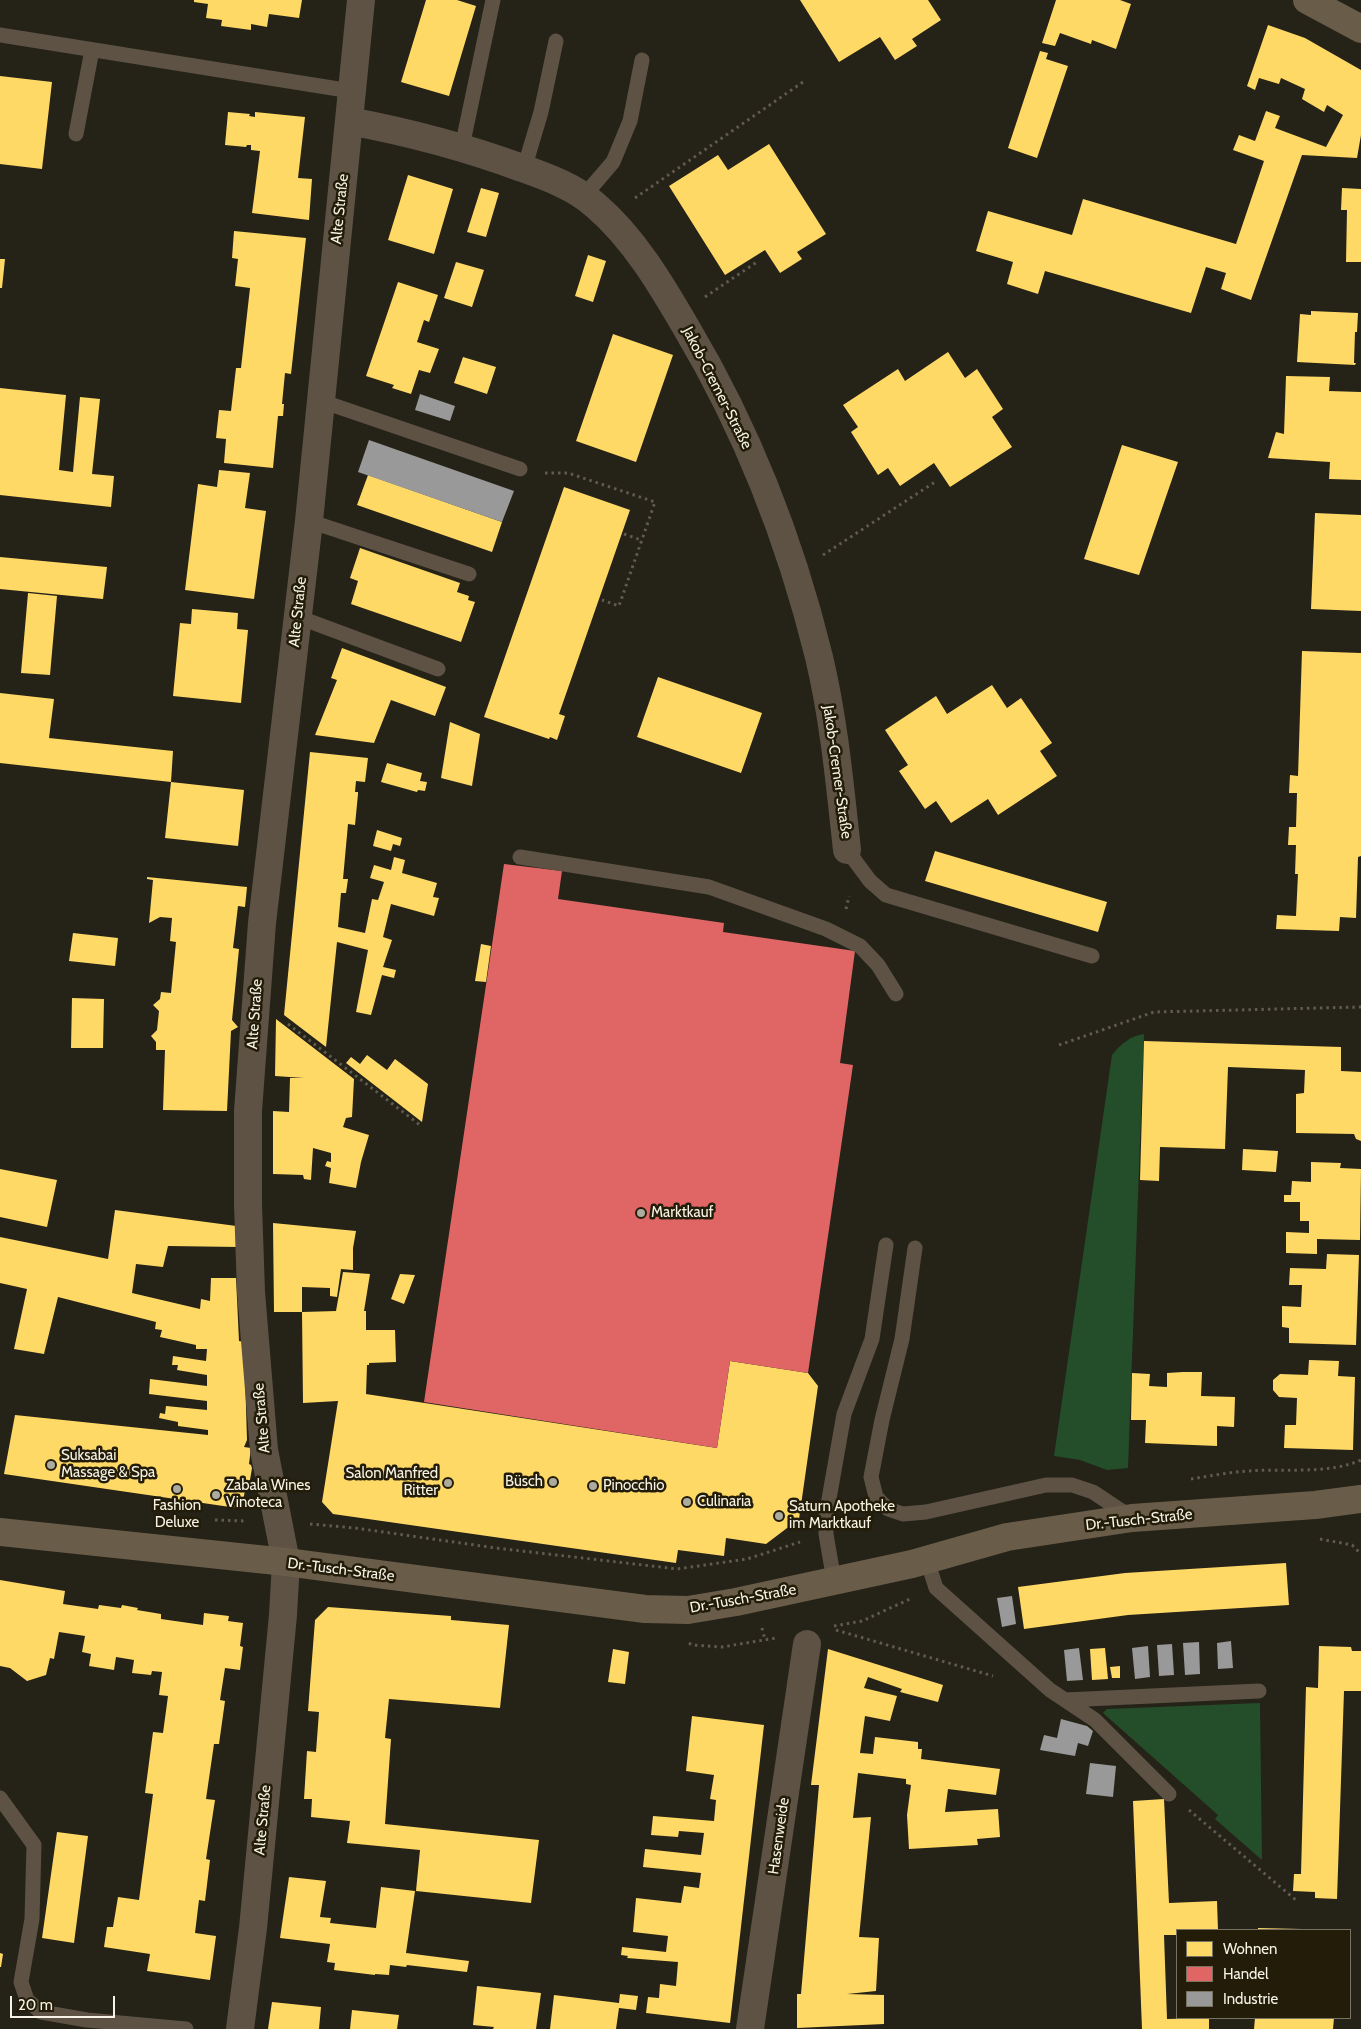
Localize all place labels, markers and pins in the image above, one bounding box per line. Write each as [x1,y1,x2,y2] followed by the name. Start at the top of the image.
[651,1204,713,1222] place label: Marktkauf
[635,1207,647,1219] marker: Marktkauf
[61,1447,155,1482] place label: Suksabai Massage & Spa
[45,1459,57,1471] marker: Suksabai Massage & Spa
[345,1465,438,1500] place label: Salon Manfred Ritter
[505,1473,543,1491] place label: Büsch
[547,1476,559,1488] marker: Büsch
[226,1477,310,1512] place label: Zabala Wines Vinoteca
[442,1477,454,1489] marker: Salon Manfred Ritter
[603,1477,664,1495] place label: Pinocchio
[587,1480,599,1492] marker: Pinocchio
[171,1483,183,1495] marker: Fashion Deluxe
[210,1489,222,1501] marker: Zabala Wines Vinoteca
[697,1493,751,1511] place label: Culinaria
[681,1496,693,1508] marker: Culinaria
[153,1497,201,1532] place label: Fashion Deluxe
[789,1498,895,1533] place label: Saturn Apotheke im Marktkauf
[773,1510,785,1522] marker: Saturn Apotheke im Marktkauf

